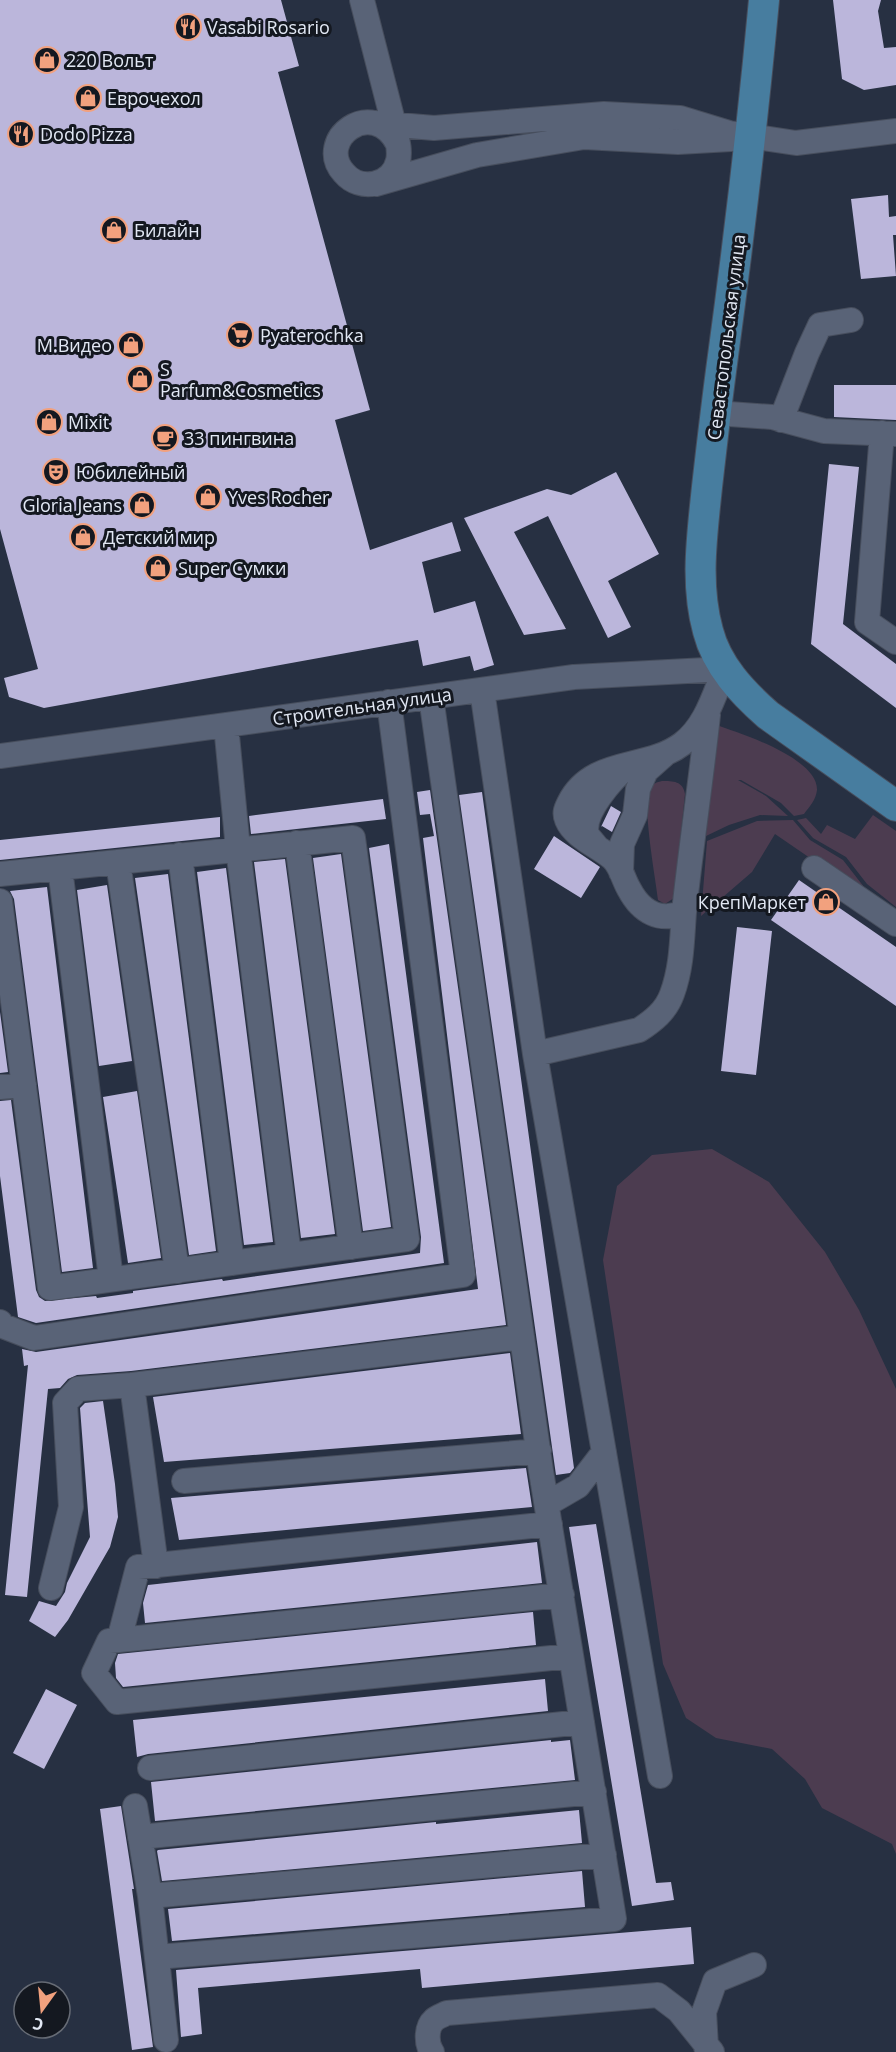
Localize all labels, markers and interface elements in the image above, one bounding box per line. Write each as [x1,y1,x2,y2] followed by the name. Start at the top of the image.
[173,12,203,42] restaurant icon: Vasabi Rosario
[207,15,330,39] place label: Vasabi Rosario
[32,45,62,75] shop icon: 220 Вольт
[66,48,154,72] place label: 220 Вольт
[73,83,103,113] shop icon: Еврочехол
[107,86,201,110] place label: Еврочехол
[6,119,36,149] restaurant icon: Dodo Pizza
[40,122,133,146] place label: Dodo Pizza
[99,215,129,245] shop icon: Билайн
[134,218,200,242] place label: Билайн
[701,233,751,441] street label: Севастопольская улица
[225,320,255,350] supermarket icon: Pyaterochka
[260,323,364,347] place label: Pyaterochka
[116,330,146,360] shop icon: М.Видео
[37,333,112,357] place label: М.Видео
[160,357,321,402] place label: S Parfum&Cosmetics
[125,364,155,394] shop icon: S Parfum&Cosmetics
[34,407,64,437] shop icon: Mixit
[68,410,109,434] place label: Mixit
[150,423,180,453] cafe icon: 33 пингвина
[184,426,294,450] place label: 33 пингвина
[41,457,71,487] theatre icon: Юбилейный
[76,460,186,484] place label: Юбилейный
[193,482,223,512] shop icon: Yves Rocher
[228,485,330,509] place label: Yves Rocher
[127,490,157,520] shop icon: Gloria Jeans
[22,493,122,517] place label: Gloria Jeans
[68,522,98,552] shop icon: Детский мир
[103,525,215,549] place label: Детский мир
[143,553,173,583] shop icon: Super Сумки
[178,556,286,580] place label: Super Сумки
[271,682,453,730] street label: Строительная улица
[811,887,841,917] shop icon: КрепМаркет
[698,890,807,914] place label: КрепМаркет
[12,1980,72,2040] north arrow
[30,2013,46,2036] text: С

